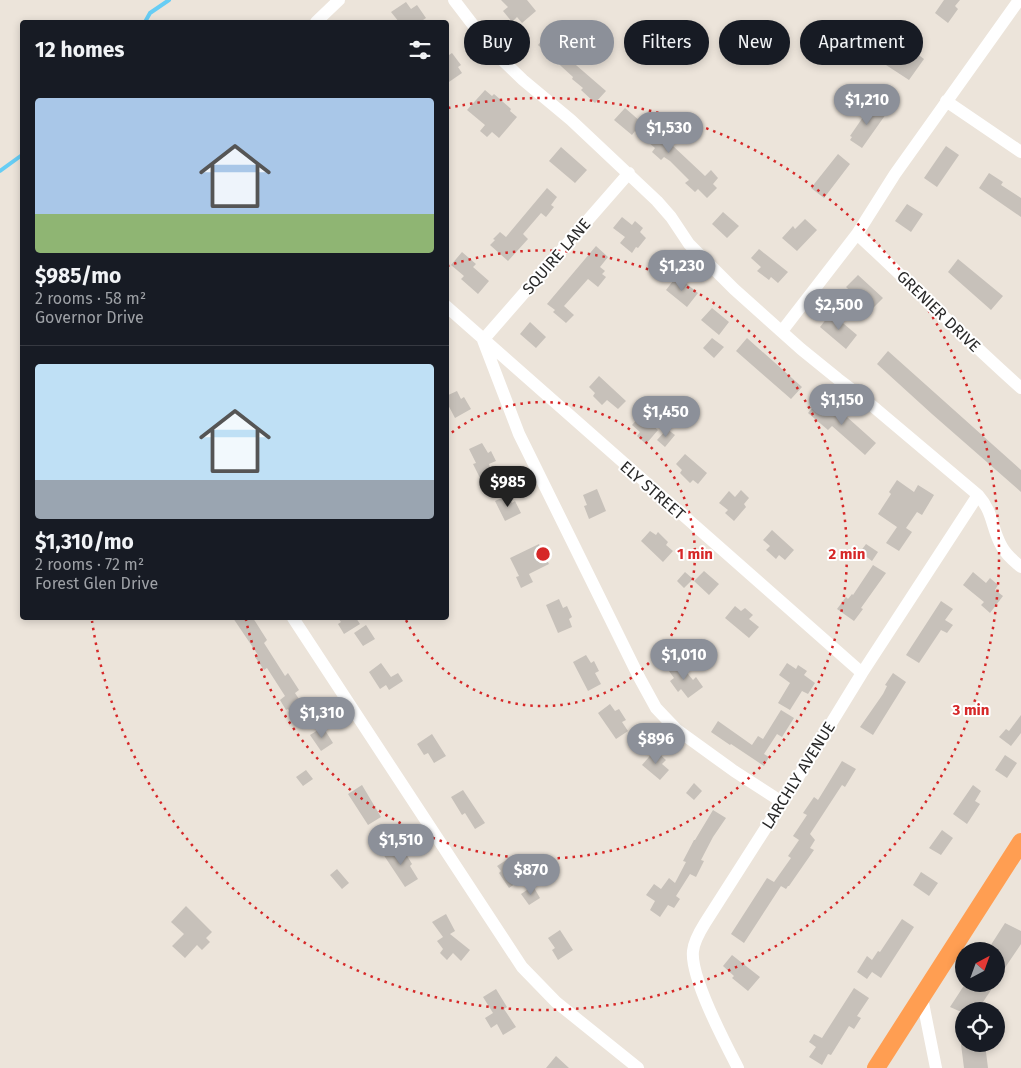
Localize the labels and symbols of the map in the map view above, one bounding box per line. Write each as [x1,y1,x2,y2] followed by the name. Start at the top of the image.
[826,84,908,126] pin: $1,210
[628,112,710,154] pin: $1,530
[518,215,594,298] street label: SQUIRE LANE
[641,250,723,292] pin: $1,230
[893,267,984,356] street label: GRENIER DRIVE
[798,288,880,331] pin: $2,500
[801,384,883,426] pin: $1,150
[625,396,707,438] pin: $1,450
[616,457,690,524] street label: ELY STREET
[478,466,538,508] pin: $985
[534,545,552,563] centre of rings
[677,545,713,563] text: 1 min
[829,545,865,563] text: 2 min
[643,638,725,681] pin: $1,010
[281,696,363,739] pin: $1,310
[952,701,989,719] text: 3 min
[758,718,839,832] street label: LARCHLY AVENUE
[626,722,686,765] pin: $896
[360,824,442,866] pin: $1,510
[501,854,561,896] pin: $870
[955,942,1005,992] north arrow

